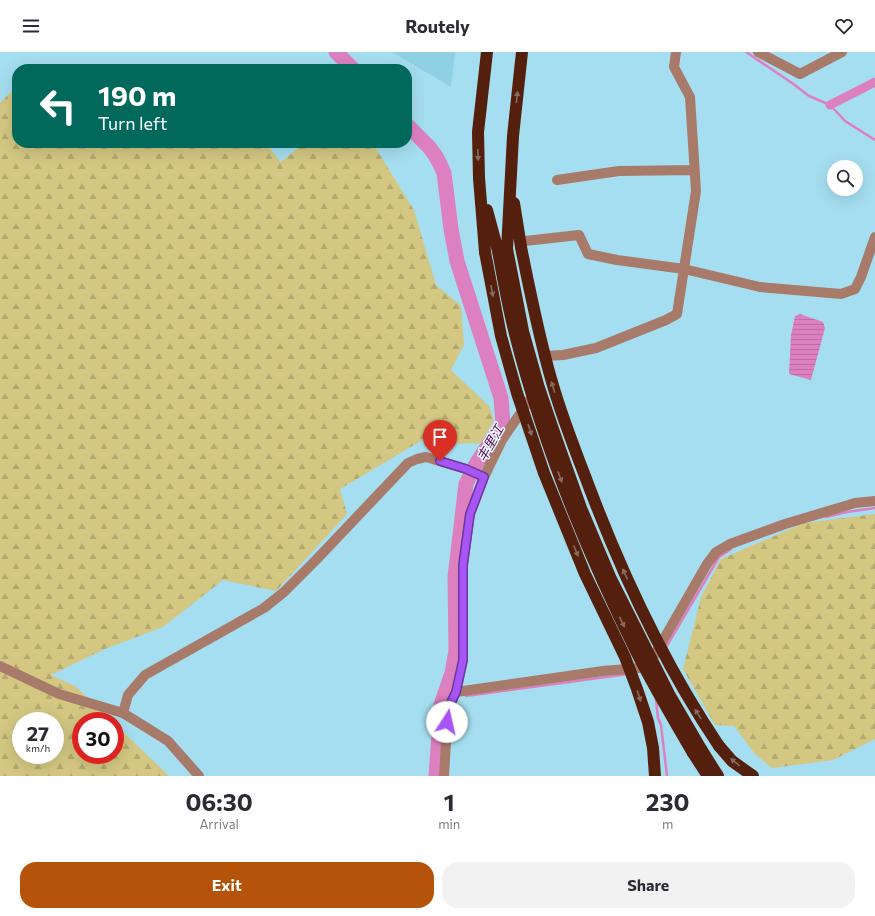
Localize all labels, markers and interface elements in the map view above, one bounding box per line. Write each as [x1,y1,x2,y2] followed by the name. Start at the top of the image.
[20,15,42,37] icon: menu
[405,15,470,37] text: Routely
[833,15,855,37] icon: heart
[98,78,176,112] text: 190 m
[32,80,84,132] icon: left
[514,91,520,103] one-way arrow
[98,112,167,134] text: Turn left
[475,149,482,161] one-way arrow
[827,160,863,196] map controls
[827,160,863,196] button: search
[490,285,496,297] one-way arrow
[550,381,556,393] one-way arrow
[423,420,457,461] pin
[473,420,508,464] water label: 丰里江
[527,424,533,436] one-way arrow
[429,426,451,448] icon: arrive
[557,472,563,484] one-way arrow
[573,546,579,558] one-way arrow
[622,568,628,579] one-way arrow
[619,616,625,628] one-way arrow
[636,690,642,702] one-way arrow
[426,701,468,743] position arrow
[694,708,701,720] one-way arrow
[72,712,124,764] speed limit sign: 30
[27,721,49,745] text: 27
[26,742,50,754] text: km/h
[730,758,741,767] one-way arrow
[186,787,253,816] text: 06:30
[444,787,455,816] text: 1
[646,787,689,816] text: 230
[199,816,239,832] text: Arrival
[438,816,460,832] text: min
[662,816,673,832] text: m
[20,862,434,908] button: Exit
[442,862,855,908] button: Share

